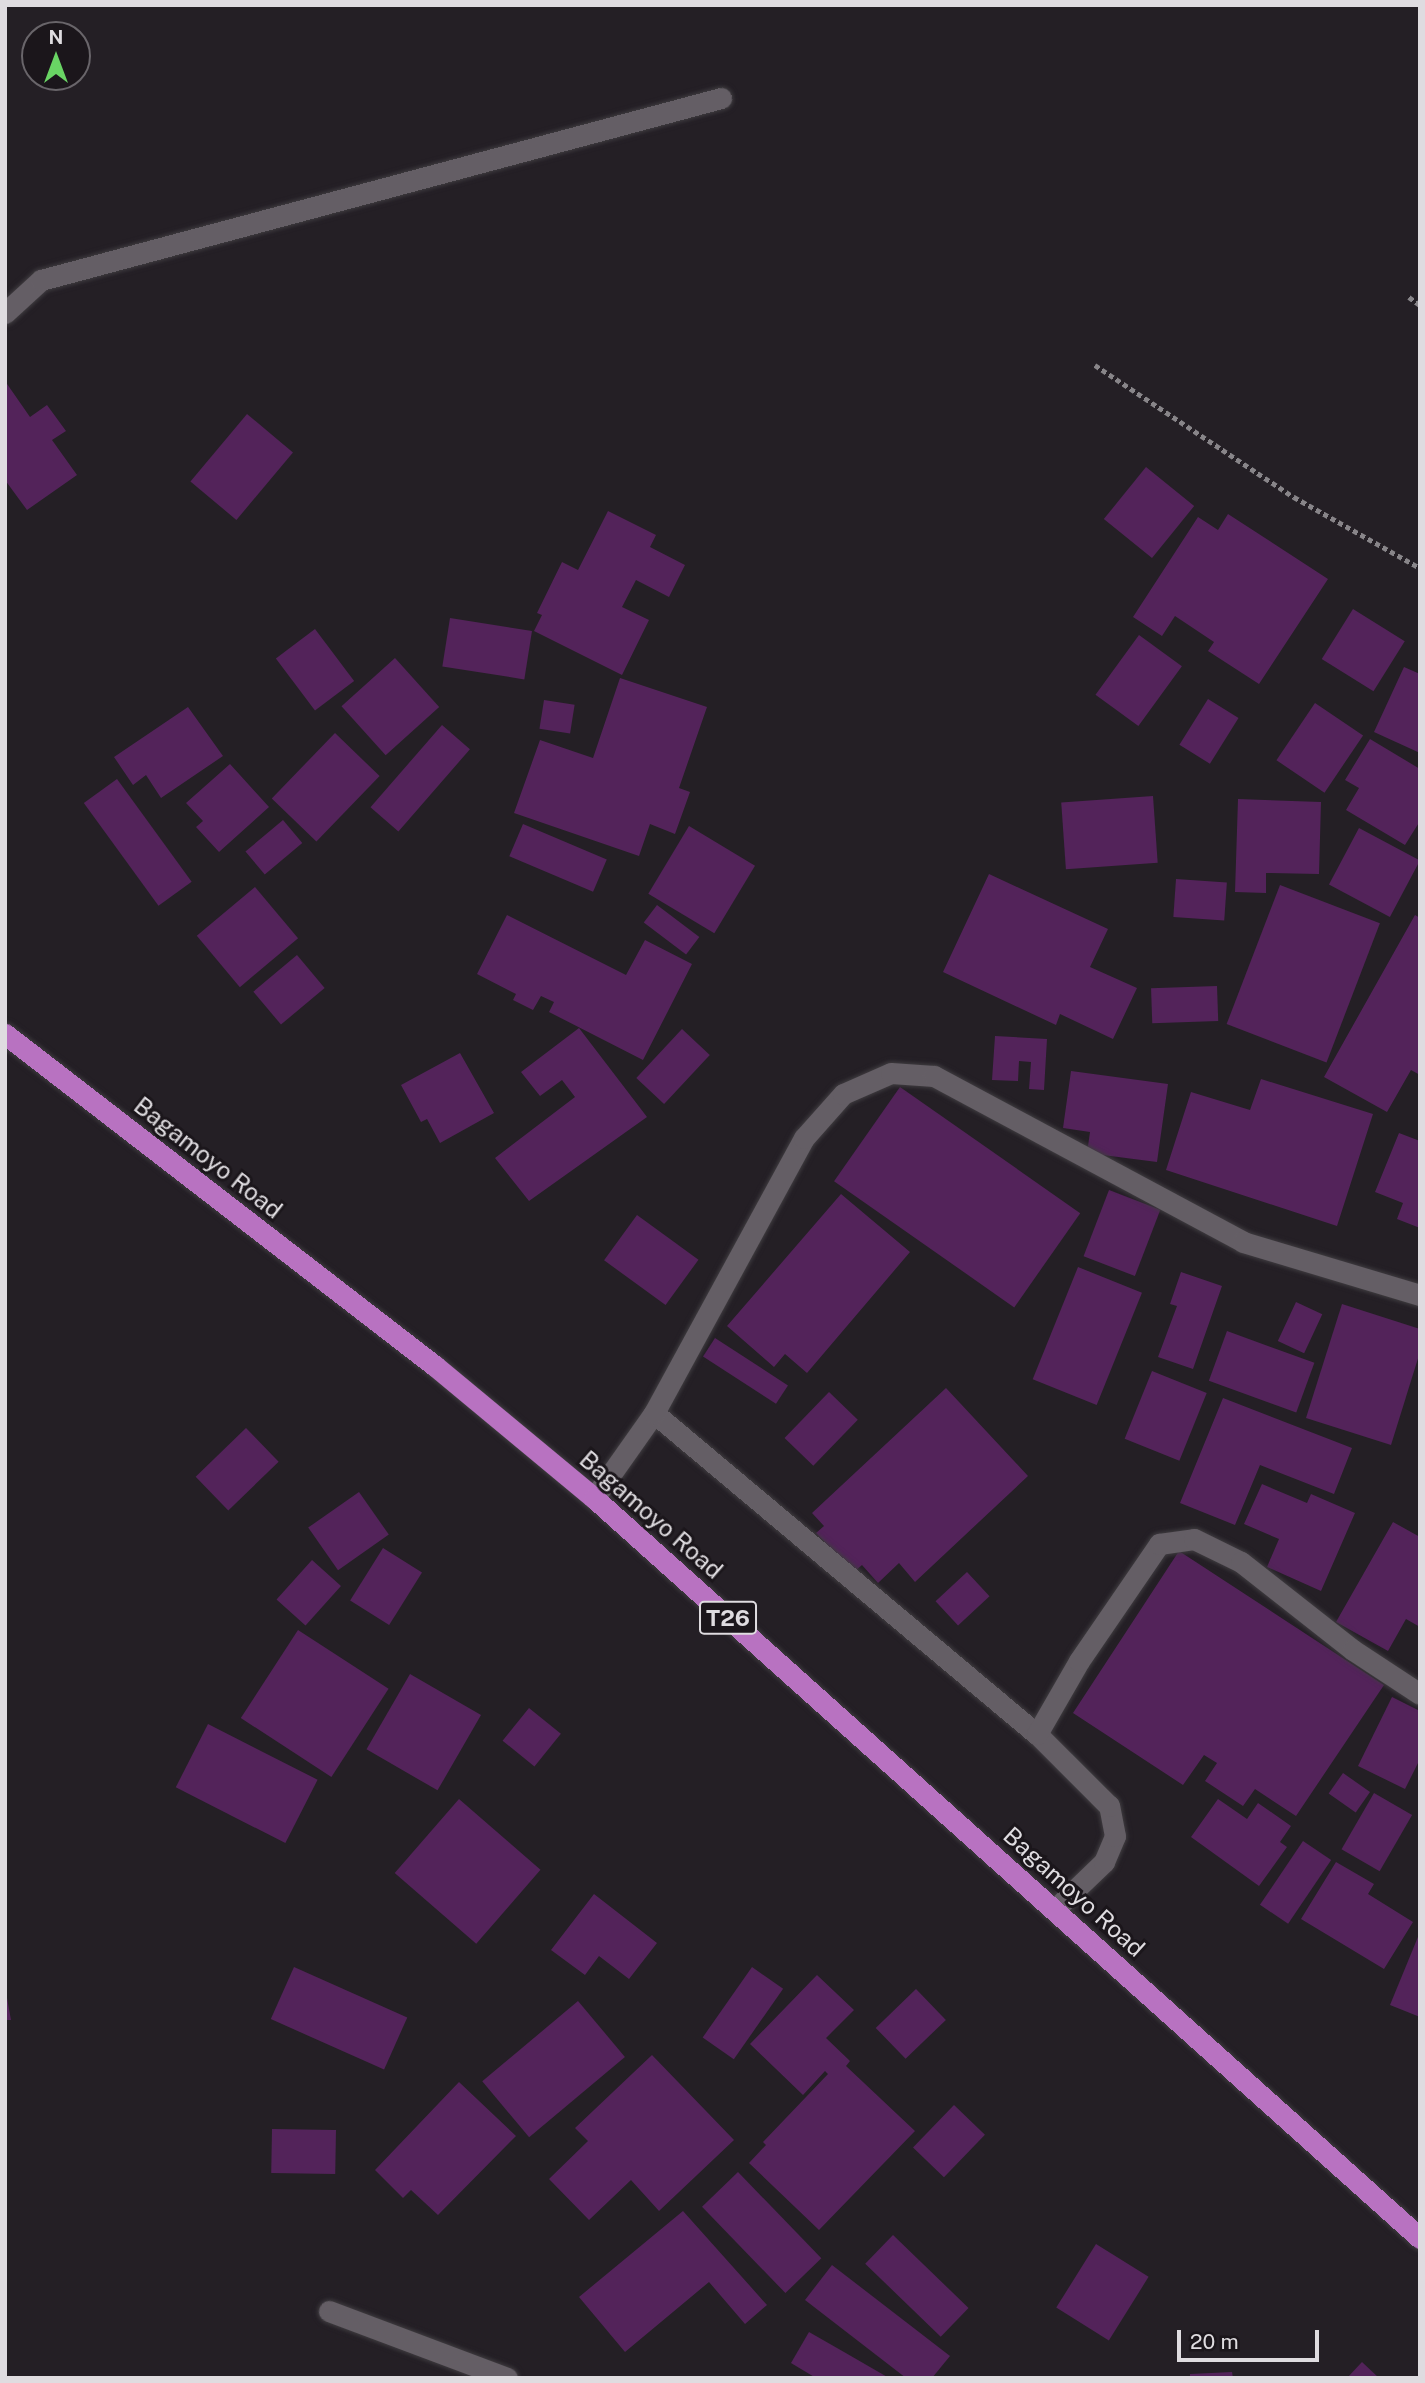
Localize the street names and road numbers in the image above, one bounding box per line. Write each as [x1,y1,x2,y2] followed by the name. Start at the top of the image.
[128,1091,288,1225] street label: Bagamoyo Road
[574,1445,728,1585] street label: Bagamoyo Road
[698,1598,758,1638] road number: T26
[997,1821,1151,1963] street label: Bagamoyo Road

